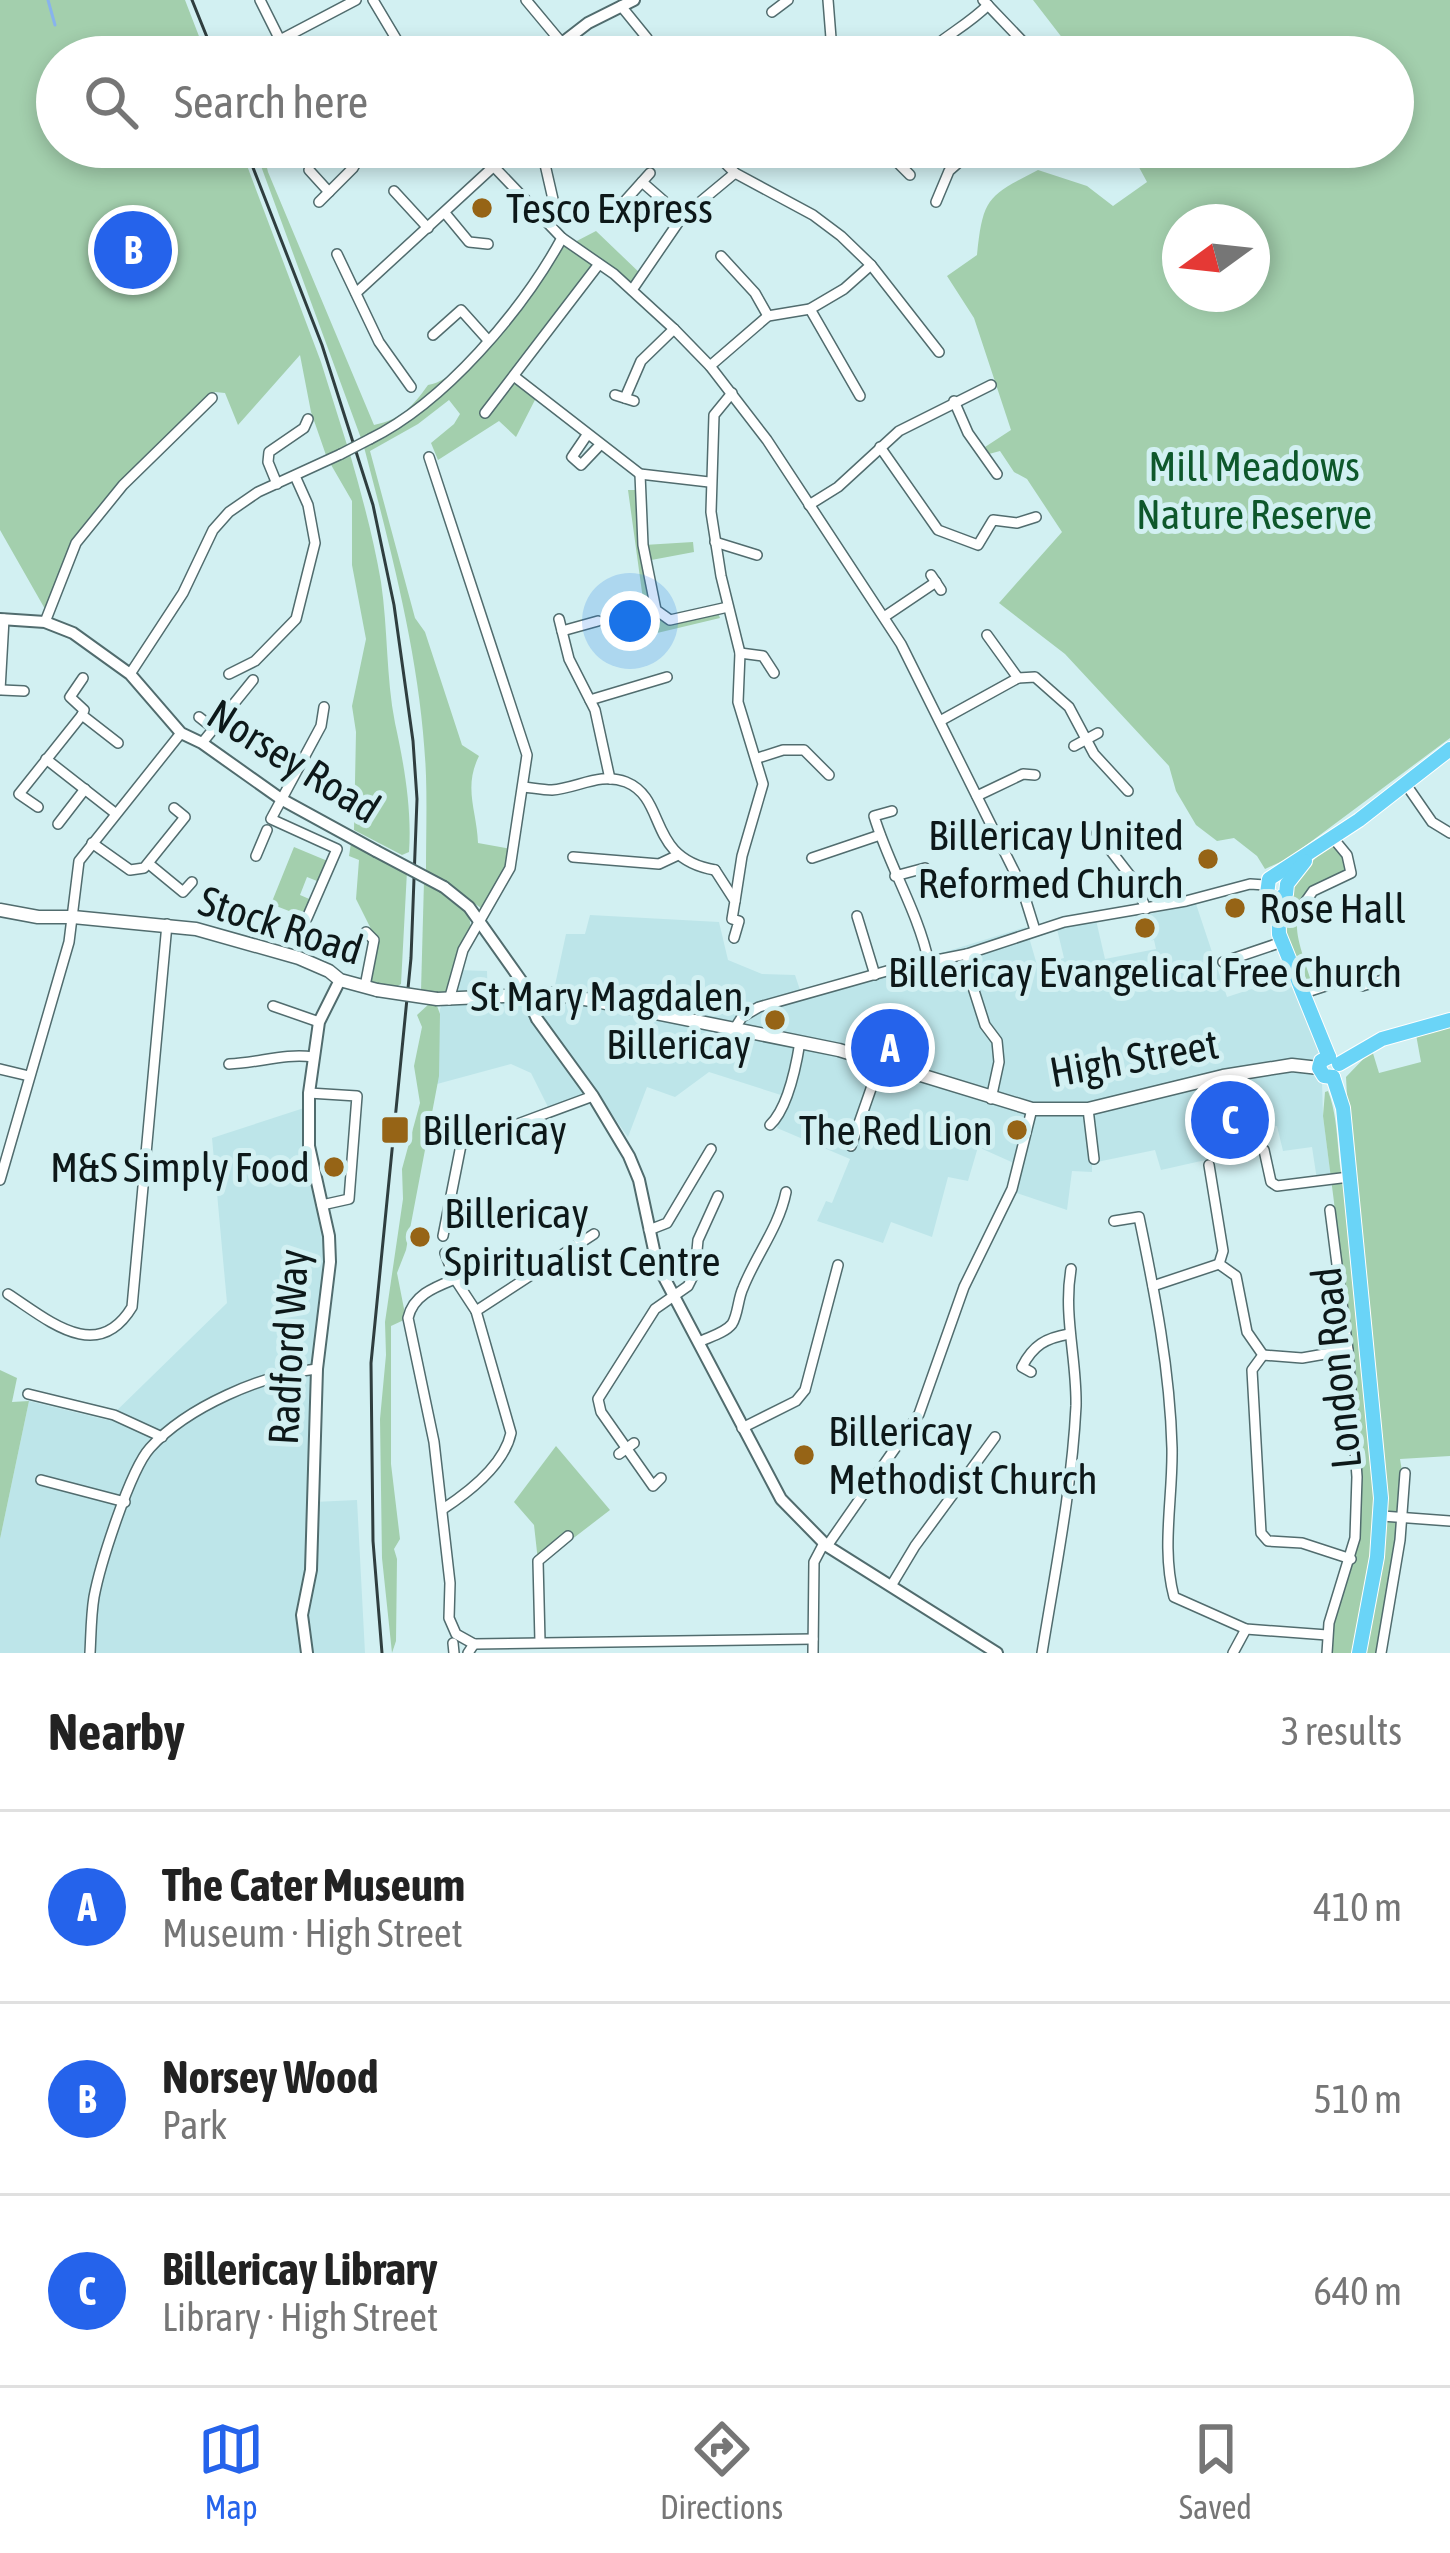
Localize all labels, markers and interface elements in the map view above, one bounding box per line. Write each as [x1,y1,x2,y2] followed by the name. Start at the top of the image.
[36,36,1414,168] search box
[78,69,144,135] icon: search
[174,76,368,128] text: Search here
[506,184,713,232] place label: Tesco Express
[469,195,495,221] marker: Tesco Express
[1162,204,1270,312] north arrow
[94,205,172,295] pin: B
[1136,442,1372,538] park label: Mill Meadows Nature Reserve
[600,591,660,651] your location
[199,689,389,833] street label: Norsey Road
[918,811,1184,907] place label: Billericay United Reformed Church
[1195,846,1221,872] marker: Billericay United Reformed Church
[193,876,369,974] street label: Stock Road
[1259,884,1406,932] place label: Rose Hall
[1222,895,1248,921] marker: Rose Hall
[1132,915,1158,941] marker: Billericay Evangelical Free Church
[888,948,1402,996] place label: Billericay Evangelical Free Church
[470,972,751,1068] place label: St Mary Magdalen, Billericay
[851,1003,929,1093] pin: A
[762,1007,788,1033] marker: St Mary Magdalen, Billericay
[1046,1020,1222,1096] street label: High Street
[1191,1075,1269,1165] pin: C
[422,1106,567,1154] place label: Billericay
[799,1106,993,1154] place label: The Red Lion
[379,1114,411,1146] marker: Billericay
[1004,1117,1030,1143] marker: The Red Lion
[50,1143,310,1191] place label: M&S Simply Food
[321,1154,347,1180] marker: M&S Simply Food
[444,1189,721,1285] place label: Billericay Spiritualist Centre
[407,1224,433,1250] marker: Billericay Spiritualist Centre
[259,1248,317,1446] street label: Radford Way
[1302,1265,1370,1471] street label: London Road
[828,1407,1098,1503] place label: Billericay Methodist Church
[791,1442,817,1468] marker: Billericay Methodist Church
[48,1702,185,1761] text: Nearby
[1281,1709,1402,1753] text: 3 results
[162,1859,465,1911] text: The Cater Museum
[77,1885,97,1929] text: A
[1314,1885,1402,1929] text: 410 m
[162,1911,463,1955] text: Museum · High Street
[162,2051,378,2103] text: Norsey Wood
[78,2077,96,2121] text: B
[1314,2077,1402,2121] text: 510 m
[162,2103,227,2147] text: Park
[162,2243,438,2295] text: Billericay Library
[78,2269,96,2313] text: C
[1314,2269,1402,2313] text: 640 m
[162,2295,438,2339] text: Library · High Street
[198,2416,264,2526] tab: Map
[660,2416,783,2526] tab: Directions
[1179,2416,1252,2526] tab: Saved

